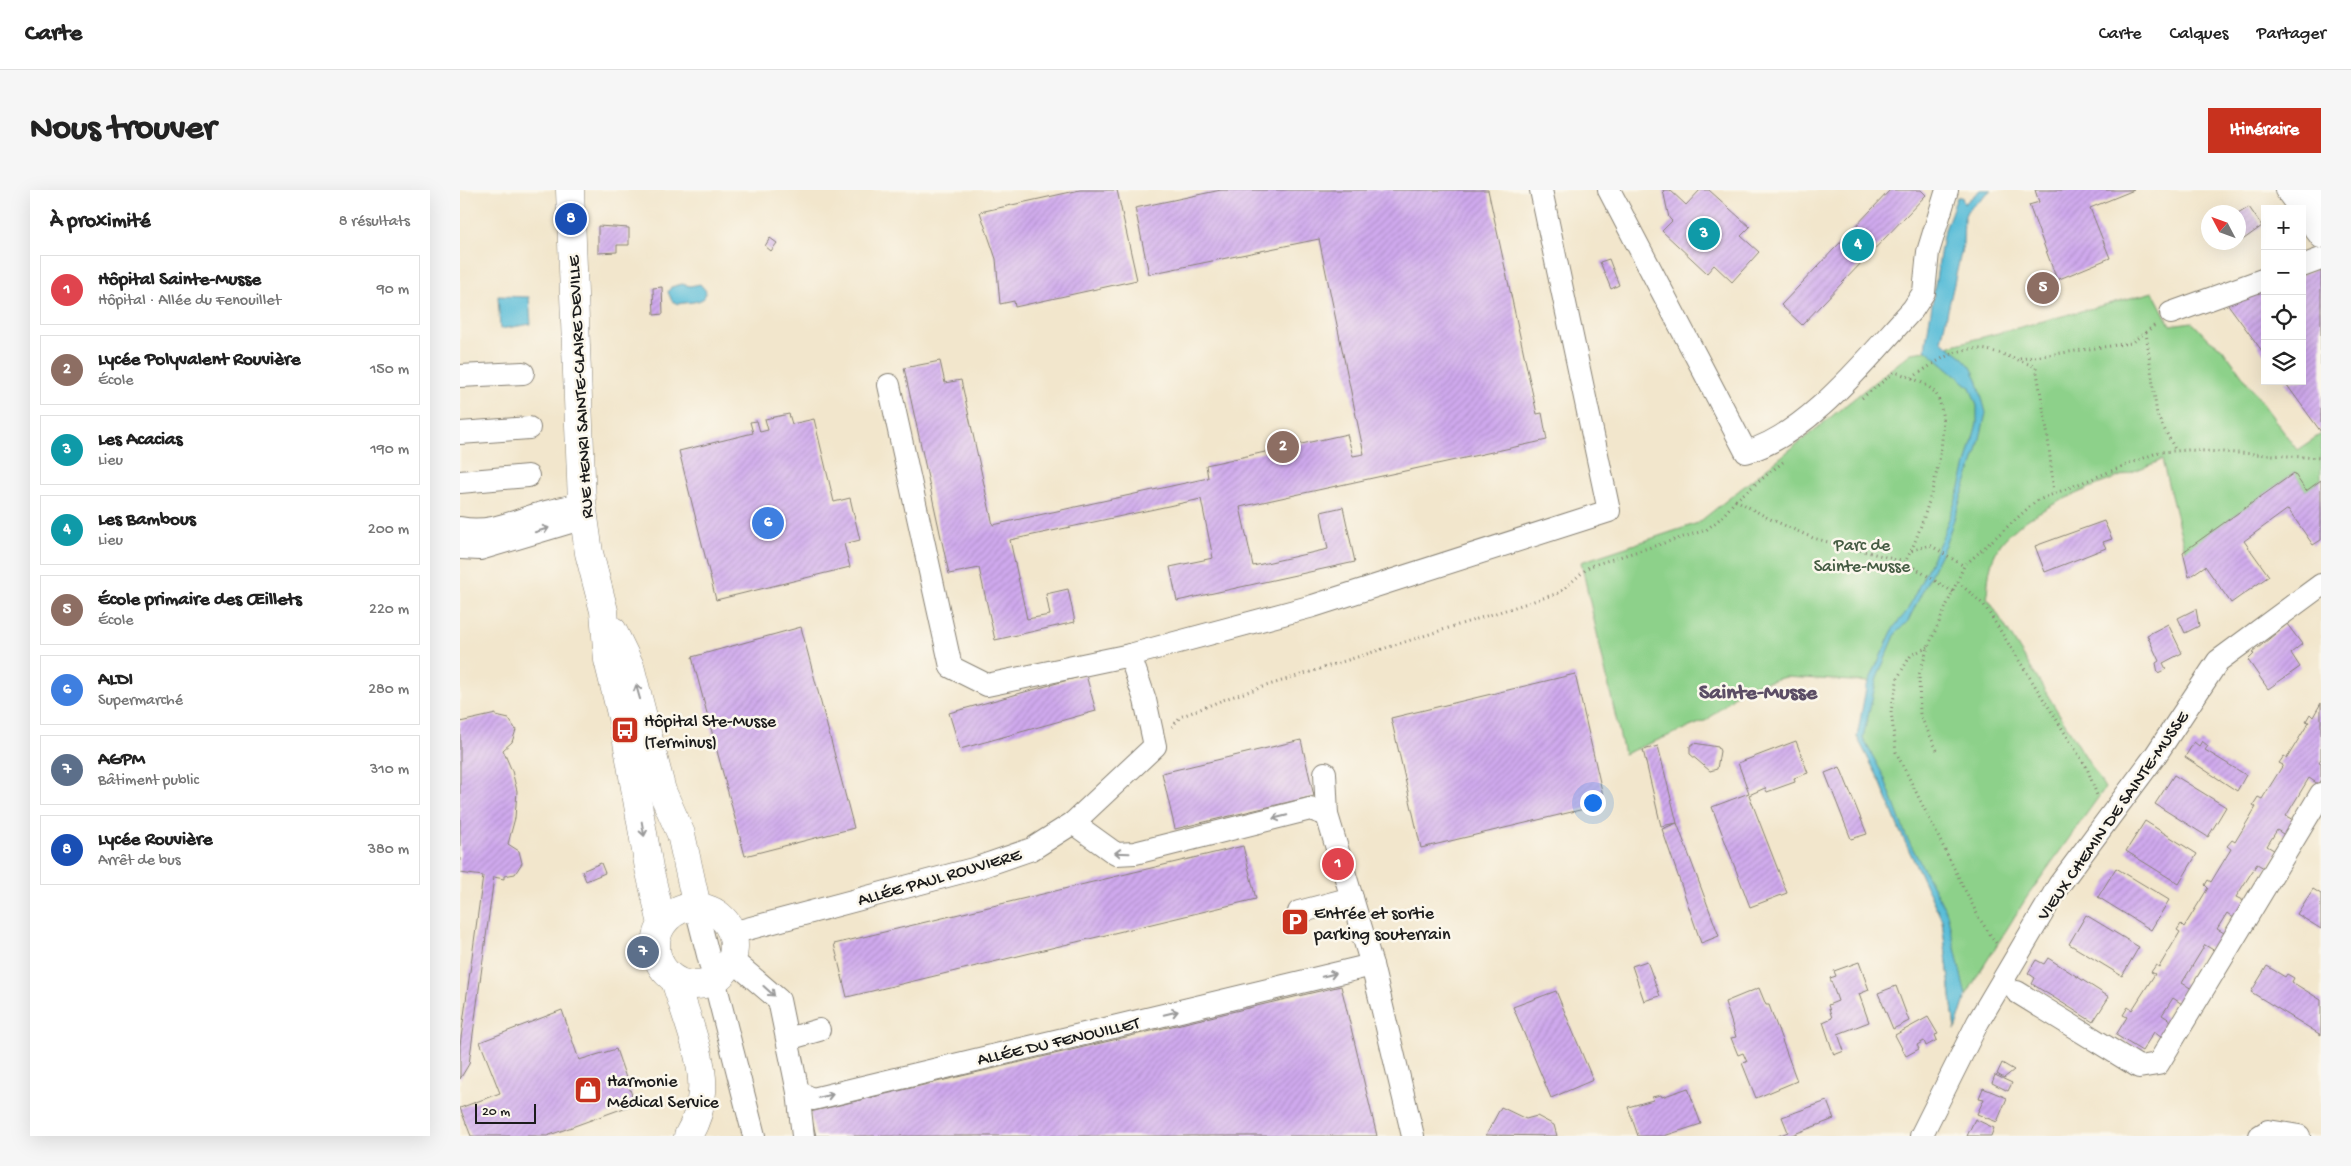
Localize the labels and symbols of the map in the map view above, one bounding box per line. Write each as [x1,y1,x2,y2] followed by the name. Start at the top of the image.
[555,200,587,238] pin: 8
[2201,205,2246,250] north arrow
[1688,215,1720,253] pin: 3
[1842,226,1874,264] pin: 4
[564,254,599,519] street label: RUE HENRI SAINTE-CLAIRE DEVILLE
[2027,269,2059,307] pin: 5
[1267,428,1299,466] pin: 2
[752,504,784,542] pin: 6
[533,525,549,535] one-way arrow
[1814,536,1911,578] park label: Parc de Sainte-Musse
[1699,681,1818,707] district label: Sainte-Musse
[632,684,642,700] one-way arrow
[2033,707,2195,926] street label: VIEUX CHEMIN DE SAINTE-MUSSE
[644,712,777,754] place label: Hôpital Ste-Musse (Terminus)
[610,715,640,745] bus stop icon: Hôpital Ste-Musse (Terminus)
[1580,790,1606,816] your location
[1272,812,1288,822] one-way arrow
[638,821,648,837] one-way arrow
[856,845,1025,912] street label: ALLÉE PAUL ROUVIERE
[1322,845,1354,883] pin: 1
[1115,848,1131,858] one-way arrow
[1313,904,1451,946] place label: Entrée et sortie parking souterrain
[1280,907,1310,937] parking icon: Entrée et sortie parking souterrain
[627,933,659,971] pin: 7
[1320,970,1336,979] one-way arrow
[762,985,775,996] one-way arrow
[1162,1008,1178,1017] one-way arrow
[975,1013,1143,1071] street label: ALLÉE DU FENOUILLET
[607,1072,720,1114] place label: Harmonie Médical Service
[573,1075,603,1105] shop icon: Harmonie Médical Service
[817,1091,833,1100] one-way arrow
[475,1101,536,1124] scale bar

